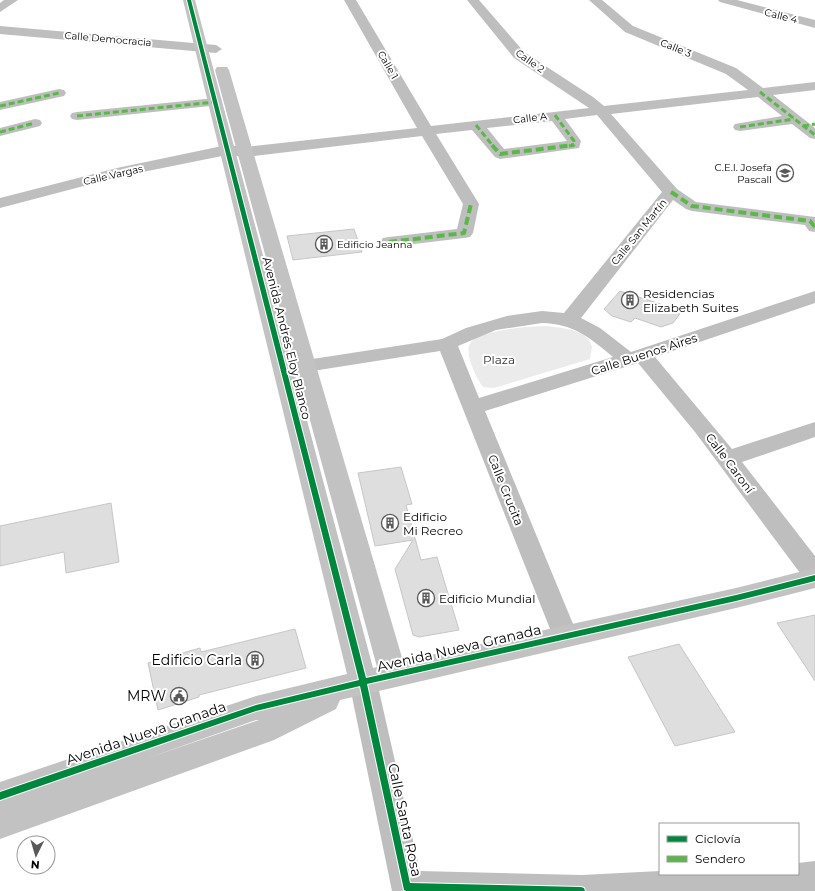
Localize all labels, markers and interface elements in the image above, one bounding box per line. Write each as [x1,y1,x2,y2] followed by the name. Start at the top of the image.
[763,6,799,26] street label: Calle 4
[64,29,152,49] street label: Calle Democracia
[658,36,694,60] street label: Calle 3
[513,46,547,76] street label: Calle 2
[375,49,401,81] street label: Calle 1
[512,109,549,127] street label: Calle A
[715,161,772,186] place label: C.E.I. Josefa Pascall
[82,162,144,188] street label: Calle Vargas
[775,163,795,183] school or university icon: C.E.I. Josefa Pascall
[608,196,670,268] street label: Calle San Martín
[314,234,334,254] building icon: Edificio Jeanna
[337,238,412,251] place label: Edificio Jeanna
[259,255,315,421] street label: Avenida Andrés Eloy Blanco
[643,286,739,315] place label: Residencias Elizabeth Suites
[620,290,640,310] building icon: Residencias Elizabeth Suites
[589,330,699,378] street label: Calle Buenos Aires
[483,352,515,367] park label: Plaza
[703,430,758,497] street label: Calle Caroní
[485,452,527,528] street label: Calle Crucita
[403,509,463,538] place label: Edificio Mi Recreo
[380,513,400,533] building icon: Edificio Mi Recreo
[416,588,436,608] building icon: Edificio Mundial
[439,591,535,606] place label: Edificio Mundial
[375,620,543,676] street label: Avenida Nueva Granada
[245,650,265,670] building icon: Edificio Carla
[151,651,242,669] place label: Edificio Carla
[169,686,189,706] public building icon: MRW
[127,687,166,705] place label: MRW
[64,697,228,769] street label: Avenida Nueva Granada
[384,762,426,878] street label: Calle Santa Rosa
[659,823,799,875] legend
[695,831,741,846] text: Ciclovía
[16,835,56,875] north arrow
[695,851,745,866] text: Sendero
[30,858,40,872] text: N

